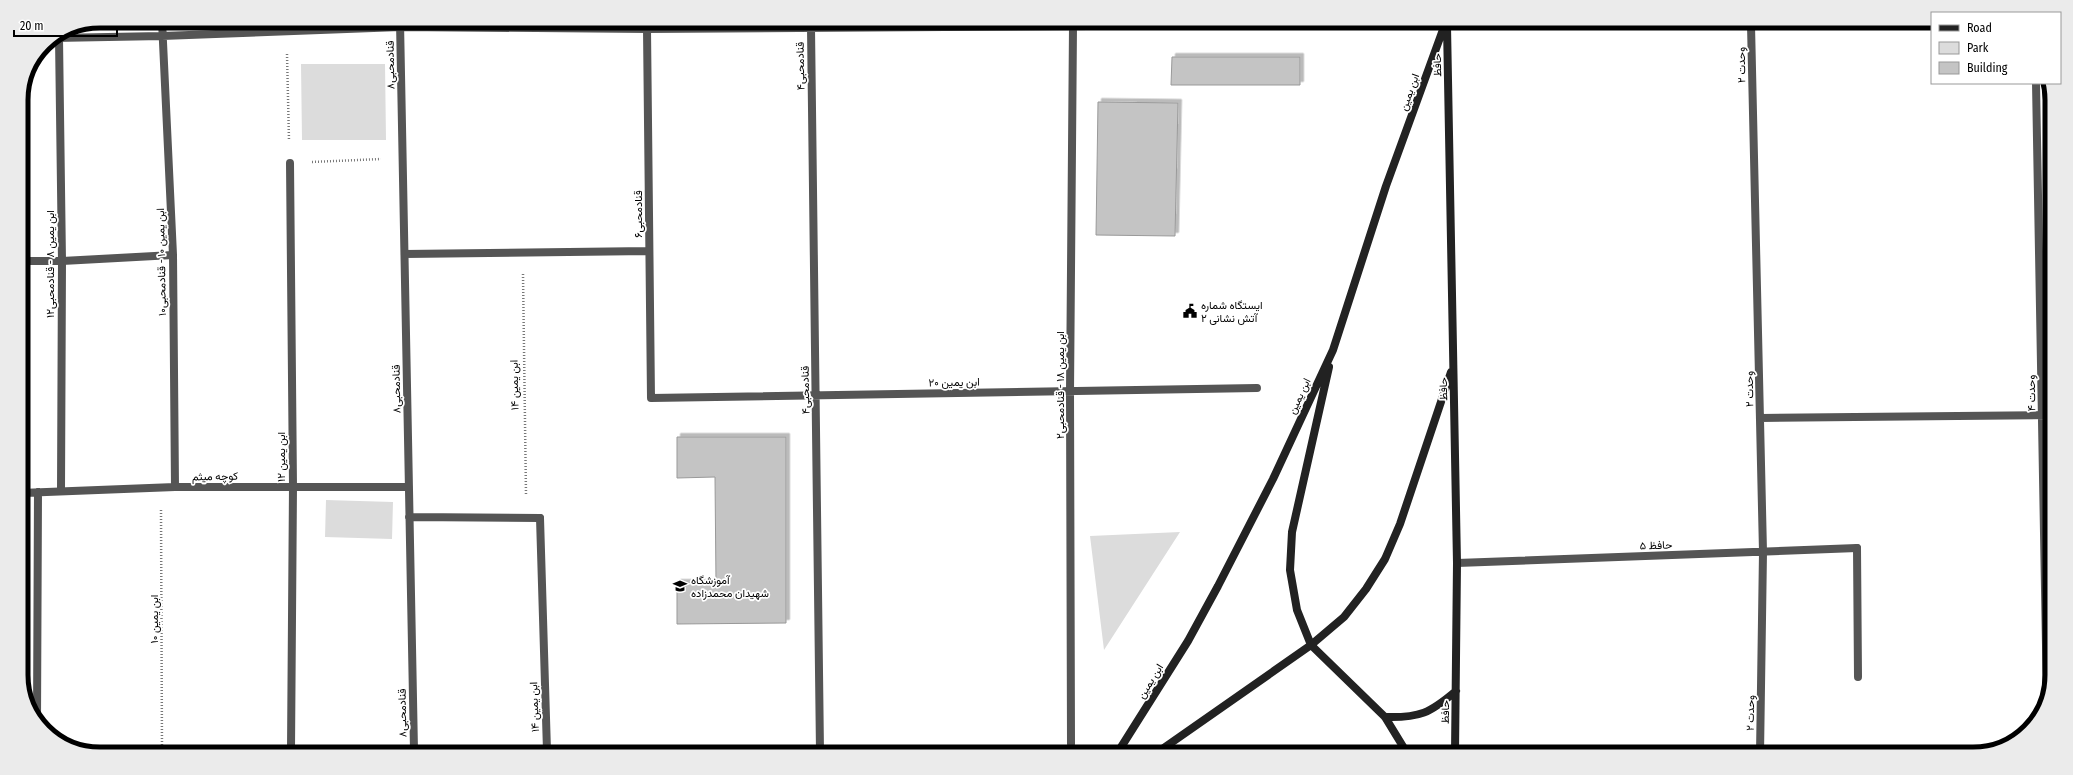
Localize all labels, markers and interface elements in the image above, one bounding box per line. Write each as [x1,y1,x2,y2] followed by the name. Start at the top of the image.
[14,12,117,38] scale bar
[1931,12,2061,84] legend
[20,19,44,33] text: 20 m
[1967,21,1992,35] text: Road
[384,41,397,89] street label: قنادمحبی۸
[1967,41,1989,55] text: Park
[794,42,807,90] street label: قنادمحبی۴
[1735,47,1748,83] street label: وحدت ۲
[1431,53,1444,77] street label: حافظ
[1967,61,2008,75] text: Building
[1397,72,1422,112] street label: ابن یمین
[632,190,645,238] street label: قنادمحبی۶
[154,208,169,316] street label: ابن یمین ۱۰ - قنادمحبی۱۰
[44,210,57,318] street label: ابن یمین ۸ - قنادمحبی۱۲
[1201,299,1263,325] place label: ایستگاه شماره ۲ آتش نشانی
[1182,303,1198,319] public building icon: ایستگاه شماره ۲ آتش نشانی
[1054,331,1067,439] street label: ابن یمین ۱۸ - قنادمحبی۲
[508,360,521,410] street label: ابن یمین ۱۴
[390,365,403,413] street label: قنادمحبی۸
[799,366,812,414] street label: قنادمحبی۴
[1743,371,1756,407] street label: وحدت ۲
[2025,374,2038,411] street label: وحدت ۴
[928,376,980,389] street label: ابن یمین ۲۰
[1285,376,1313,416] street label: ابن یمین
[1437,377,1450,401] street label: حافظ
[275,432,288,482] street label: ابن یمین ۱۲
[192,470,238,484] street label: کوچه میثم
[1639,538,1673,553] street label: حافظ ۵
[691,574,769,600] place label: آموزشگاه شهیدان محمدزاده
[672,578,688,594] school or university icon: آموزشگاه شهیدان محمدزاده
[148,595,161,643] street label: ابن یمین ۱۰
[1135,662,1166,701] street label: ابن یمین
[527,682,542,732] street label: ابن یمین ۱۴
[396,689,409,737] street label: قنادمحبی۸
[1744,695,1757,731] street label: وحدت ۲
[1439,700,1452,724] street label: حافظ

